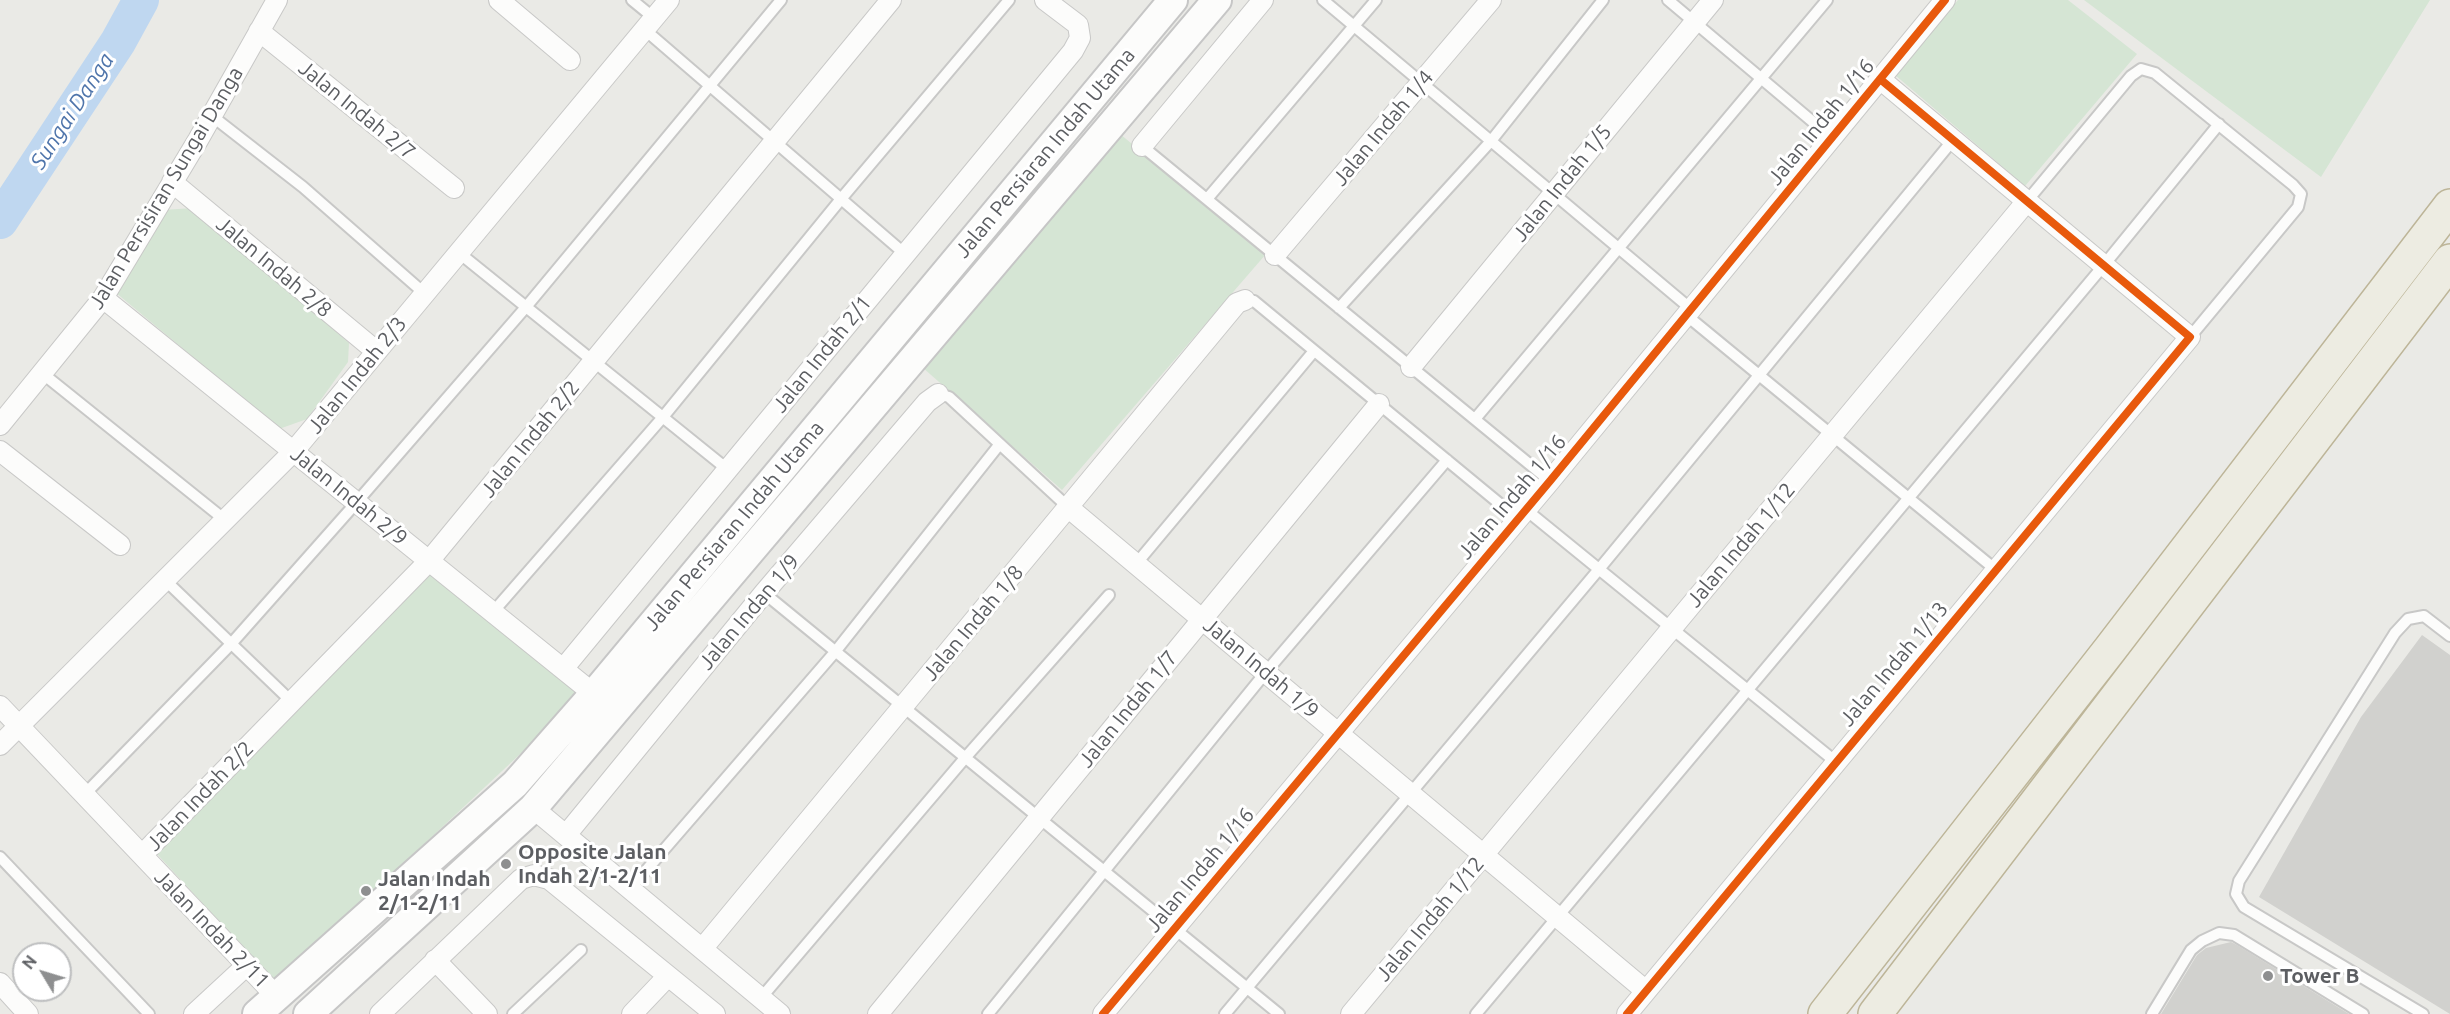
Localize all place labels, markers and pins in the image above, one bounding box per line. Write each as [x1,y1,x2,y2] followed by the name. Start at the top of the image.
[518,839,666,889] place label: Opposite Jalan Indah 2/1-2/11
[499,857,513,871] marker: Opposite Jalan Indah 2/1-2/11
[378,866,490,916] place label: Jalan Indah 2/1-2/11
[359,884,373,898] marker: Jalan Indah 2/1-2/11
[2280,963,2359,989] place label: Tower B
[2261,969,2275,983] marker: Tower B

